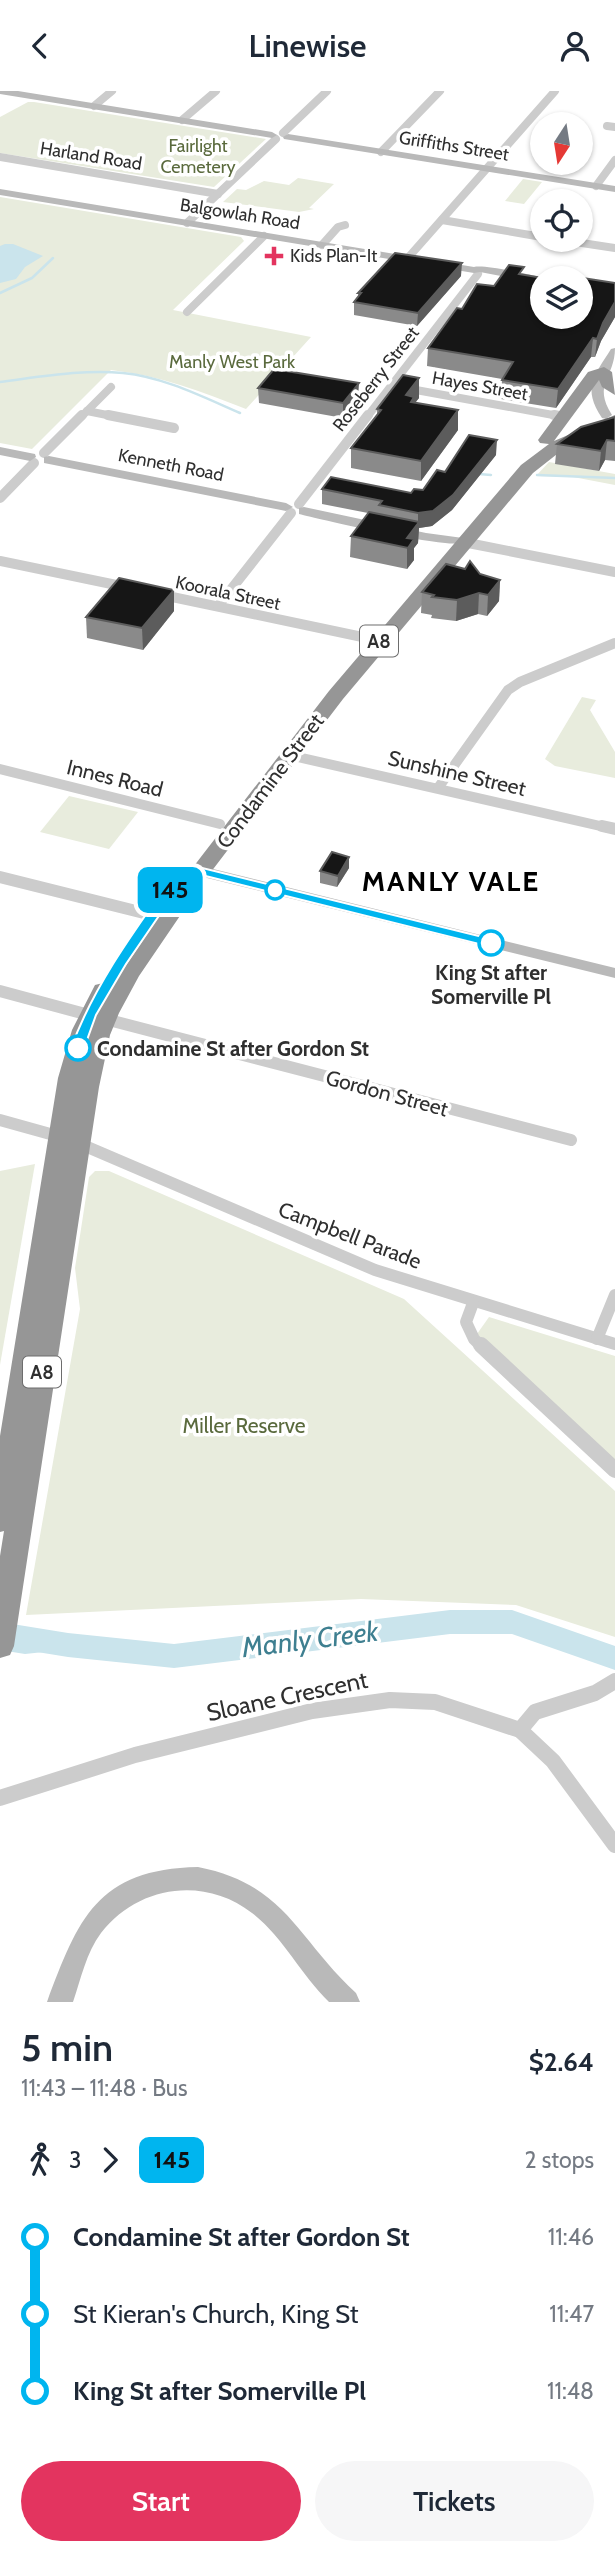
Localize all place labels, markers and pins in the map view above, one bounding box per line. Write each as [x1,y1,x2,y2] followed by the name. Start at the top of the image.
[290,245,377,267] place label: Kids Plan-It
[264,246,284,266] marker: Kids Plan-It
[265,880,285,900] unlabelled marker
[478,930,504,956] marker: King St after Somerville Pl
[431,960,551,1009] place label: King St after Somerville Pl
[65,1035,91,1061] marker: Condamine St after Gordon St
[97,1036,369,1061] place label: Condamine St after Gordon St

